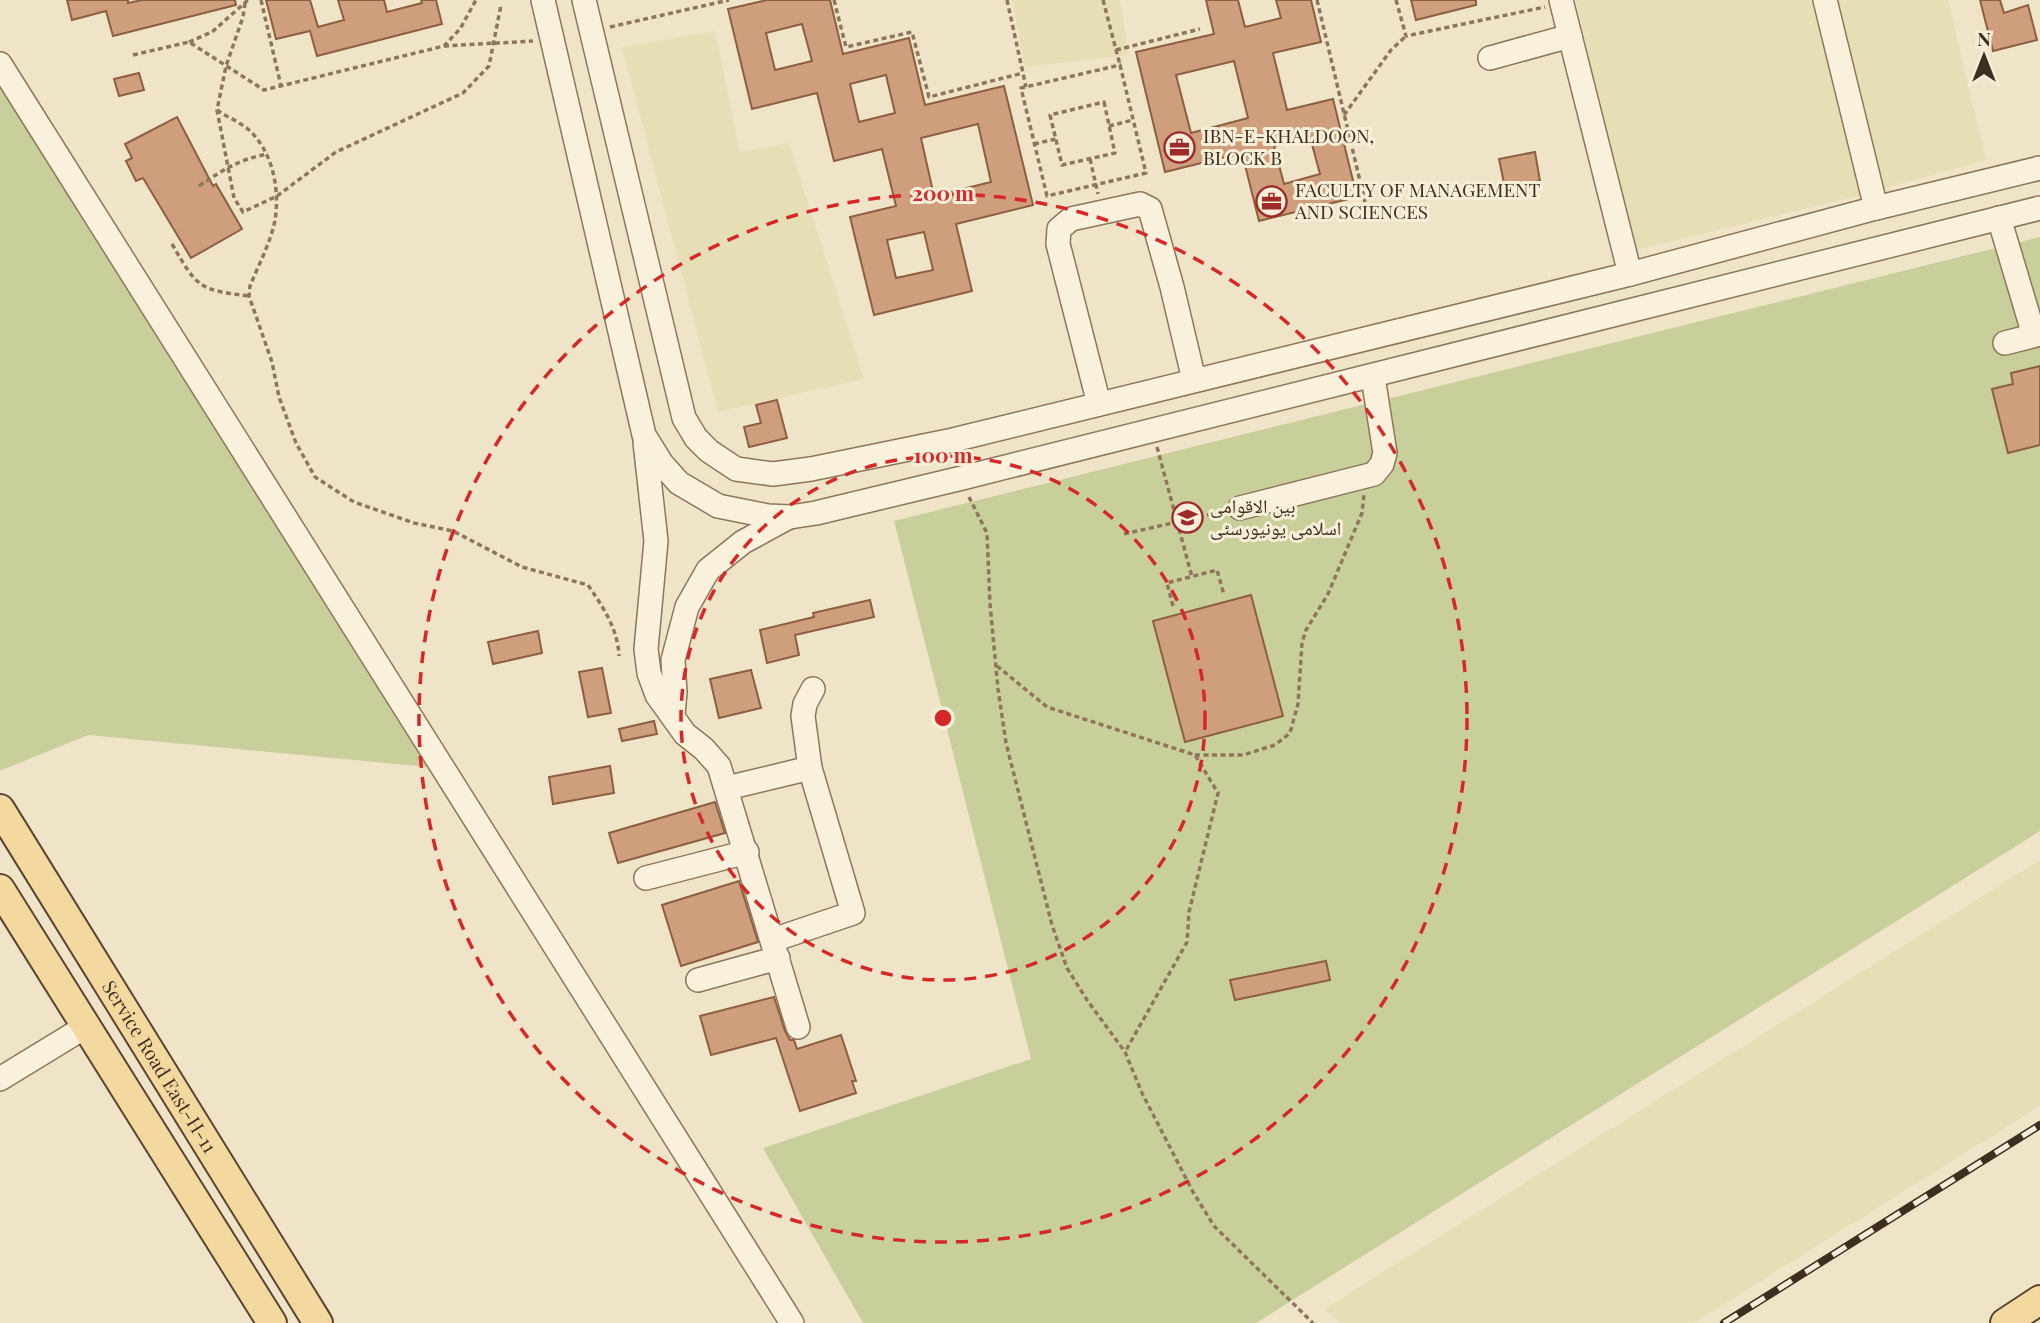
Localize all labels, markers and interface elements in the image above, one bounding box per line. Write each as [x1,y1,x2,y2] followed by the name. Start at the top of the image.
[1949,21,2019,91] north arrow
[1977,25,1991,51] text: N
[1203,122,1374,170] place label: IBN-E-KHALDOON, BLOCK B
[1163,130,1197,164] office icon: IBN-E-KHALDOON, BLOCK B
[1294,176,1540,224] place label: FACULTY OF MANAGEMENT AND SCIENCES
[912,178,974,206] text: 200 m
[1255,184,1289,218] office icon: FACULTY OF MANAGEMENT AND SCIENCES
[913,440,973,468] text: 100 m
[1210,492,1341,540] place label: بین الاقوامی اسلامی یونیورسٹی
[1170,500,1204,534] school or university icon: بین الاقوامی اسلامی یونیورسٹی
[931,706,955,730] centre of rings
[97,975,223,1157] street label: Service Road East-H-11

